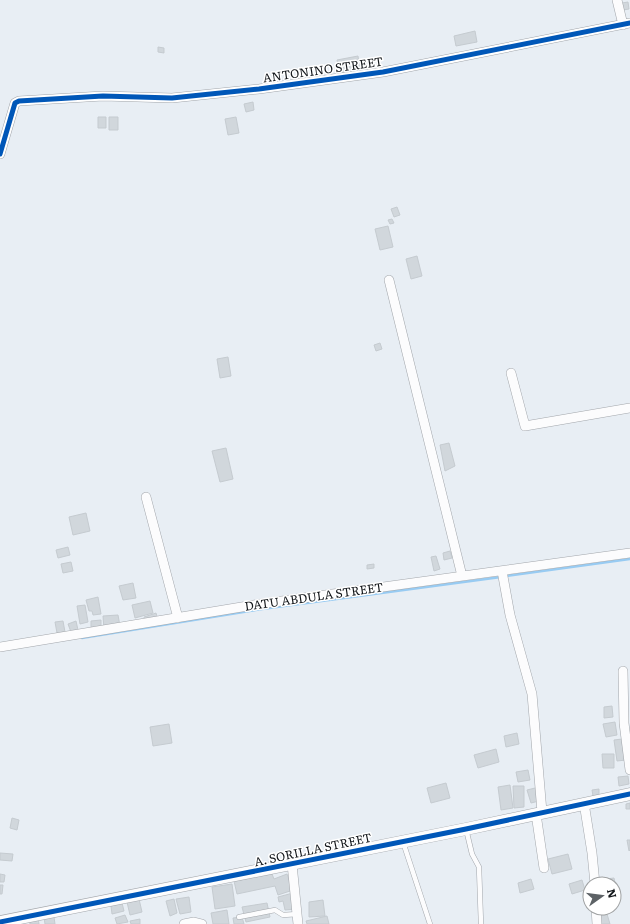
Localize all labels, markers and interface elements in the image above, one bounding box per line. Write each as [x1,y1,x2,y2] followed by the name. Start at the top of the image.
[262,52,384,86] street label: ANTONINO STREET
[243,577,385,615] street label: DATU ABDULA STREET
[252,828,373,870] street label: A. SORILLA STREET
[582,876,622,916] north arrow
[604,887,622,900] text: N

